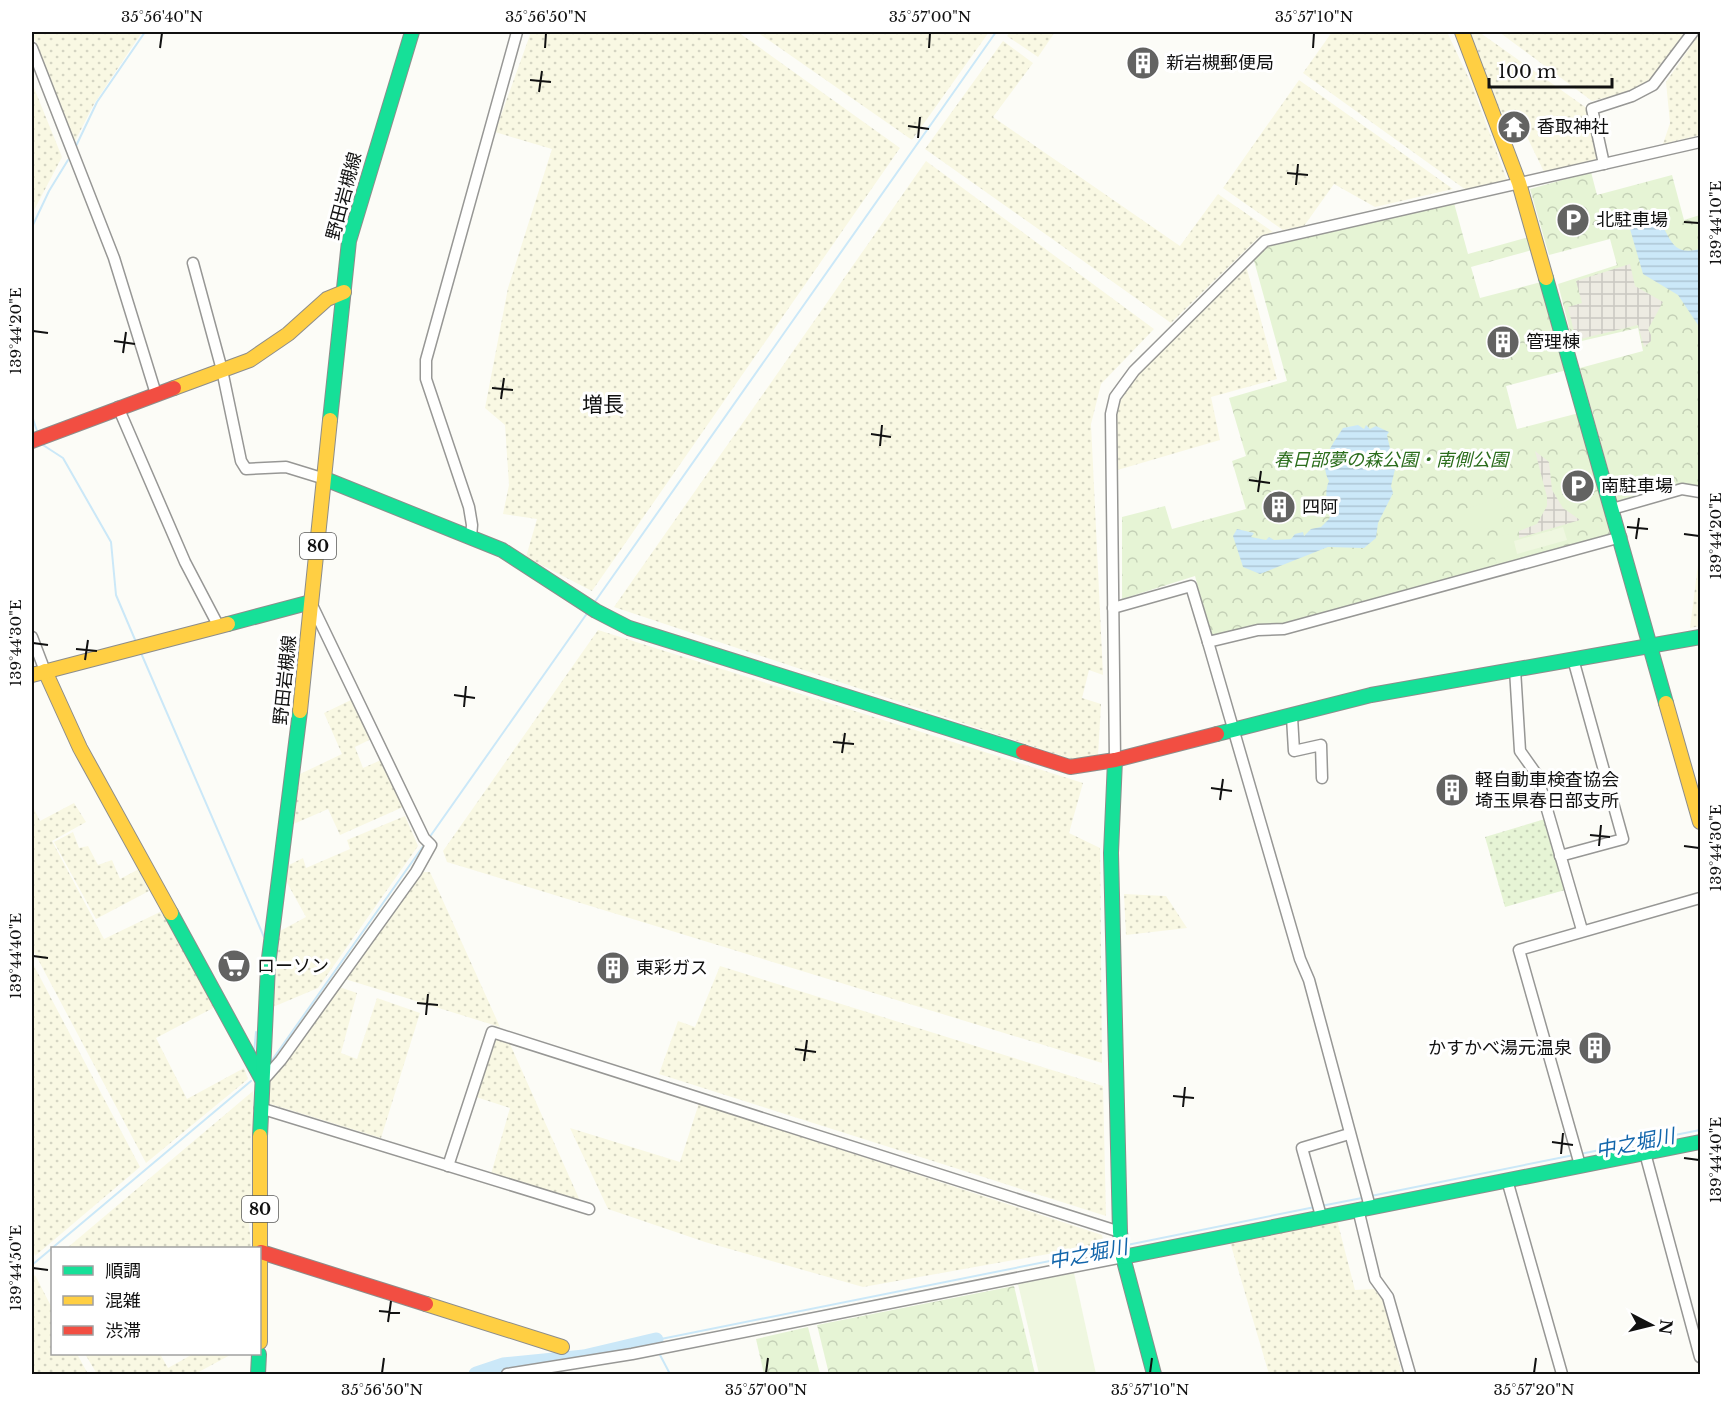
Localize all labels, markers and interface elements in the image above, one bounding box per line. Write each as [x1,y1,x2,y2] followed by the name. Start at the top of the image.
[121,7,203,26] text: 35°56'40"N
[505,7,587,26] text: 35°56'50"N
[889,7,971,26] text: 35°57'00"N
[1275,7,1353,26] text: 35°57'10"N
[1125,45,1161,81] building icon: 新岩槻郵便局
[1489,51,1612,89] scale bar
[1166,52,1274,74] place label: 新岩槻郵便局
[1498,61,1556,83] text: 100 m
[1496,109,1532,145] temple icon: 香取神社
[1537,116,1609,138] place label: 香取神社
[322,150,366,242] street label: 野田岩槻線
[1706,181,1725,265] text: 139°44'10"E
[1555,202,1591,238] parking icon: 北駐車場
[1596,209,1668,231] place label: 北駐車場
[6,287,25,375] text: 139°44'20"E
[1485,324,1521,360] building icon: 管理棟
[1526,331,1580,353] place label: 管理棟
[582,392,624,418] district label: 増長
[1274,449,1511,471] park label: 春日部夢の森公園・南側公園
[1560,468,1596,504] parking icon: 南駐車場
[1601,475,1673,497] place label: 南駐車場
[1261,489,1297,525] building icon: 四阿
[1706,492,1725,580] text: 139°44'20"E
[1302,496,1338,518] place label: 四阿
[300,533,336,559] road number: 80
[6,599,25,687] text: 139°44'30"E
[269,634,301,726] street label: 野田岩槻線
[1475,769,1619,812] place label: 軽自動車検査協会 埼玉県春日部支所
[1434,772,1470,808] building icon: 軽自動車検査協会 埼玉県春日部支所
[1706,804,1725,892] text: 139°44'30"E
[6,913,25,999] text: 139°44'40"E
[216,948,252,984] supermarket icon: ローソン
[595,950,631,986] building icon: 東彩ガス
[257,955,329,977] place label: ローソン
[636,957,708,979] place label: 東彩ガス
[1577,1030,1613,1066] building icon: かすかべ湯元温泉
[1428,1037,1572,1059] place label: かすかべ湯元温泉
[1706,1117,1725,1203] text: 139°44'40"E
[1593,1123,1679,1162] water label: 中之堀川
[242,1196,278,1222] road number: 80
[6,1225,25,1311] text: 139°44'50"E
[1046,1234,1132,1273] water label: 中之堀川
[51,1247,261,1355] legend
[105,1260,141,1282] text: 順調
[105,1290,141,1312] text: 混雑
[1621,1295,1681,1355] north arrow
[1655,1318,1677,1336] text: N
[105,1320,141,1342] text: 渋滞
[341,1380,423,1399] text: 35°56'50"N
[725,1380,807,1399] text: 35°57'00"N
[1111,1380,1189,1399] text: 35°57'10"N
[1494,1380,1574,1399] text: 35°57'20"N

